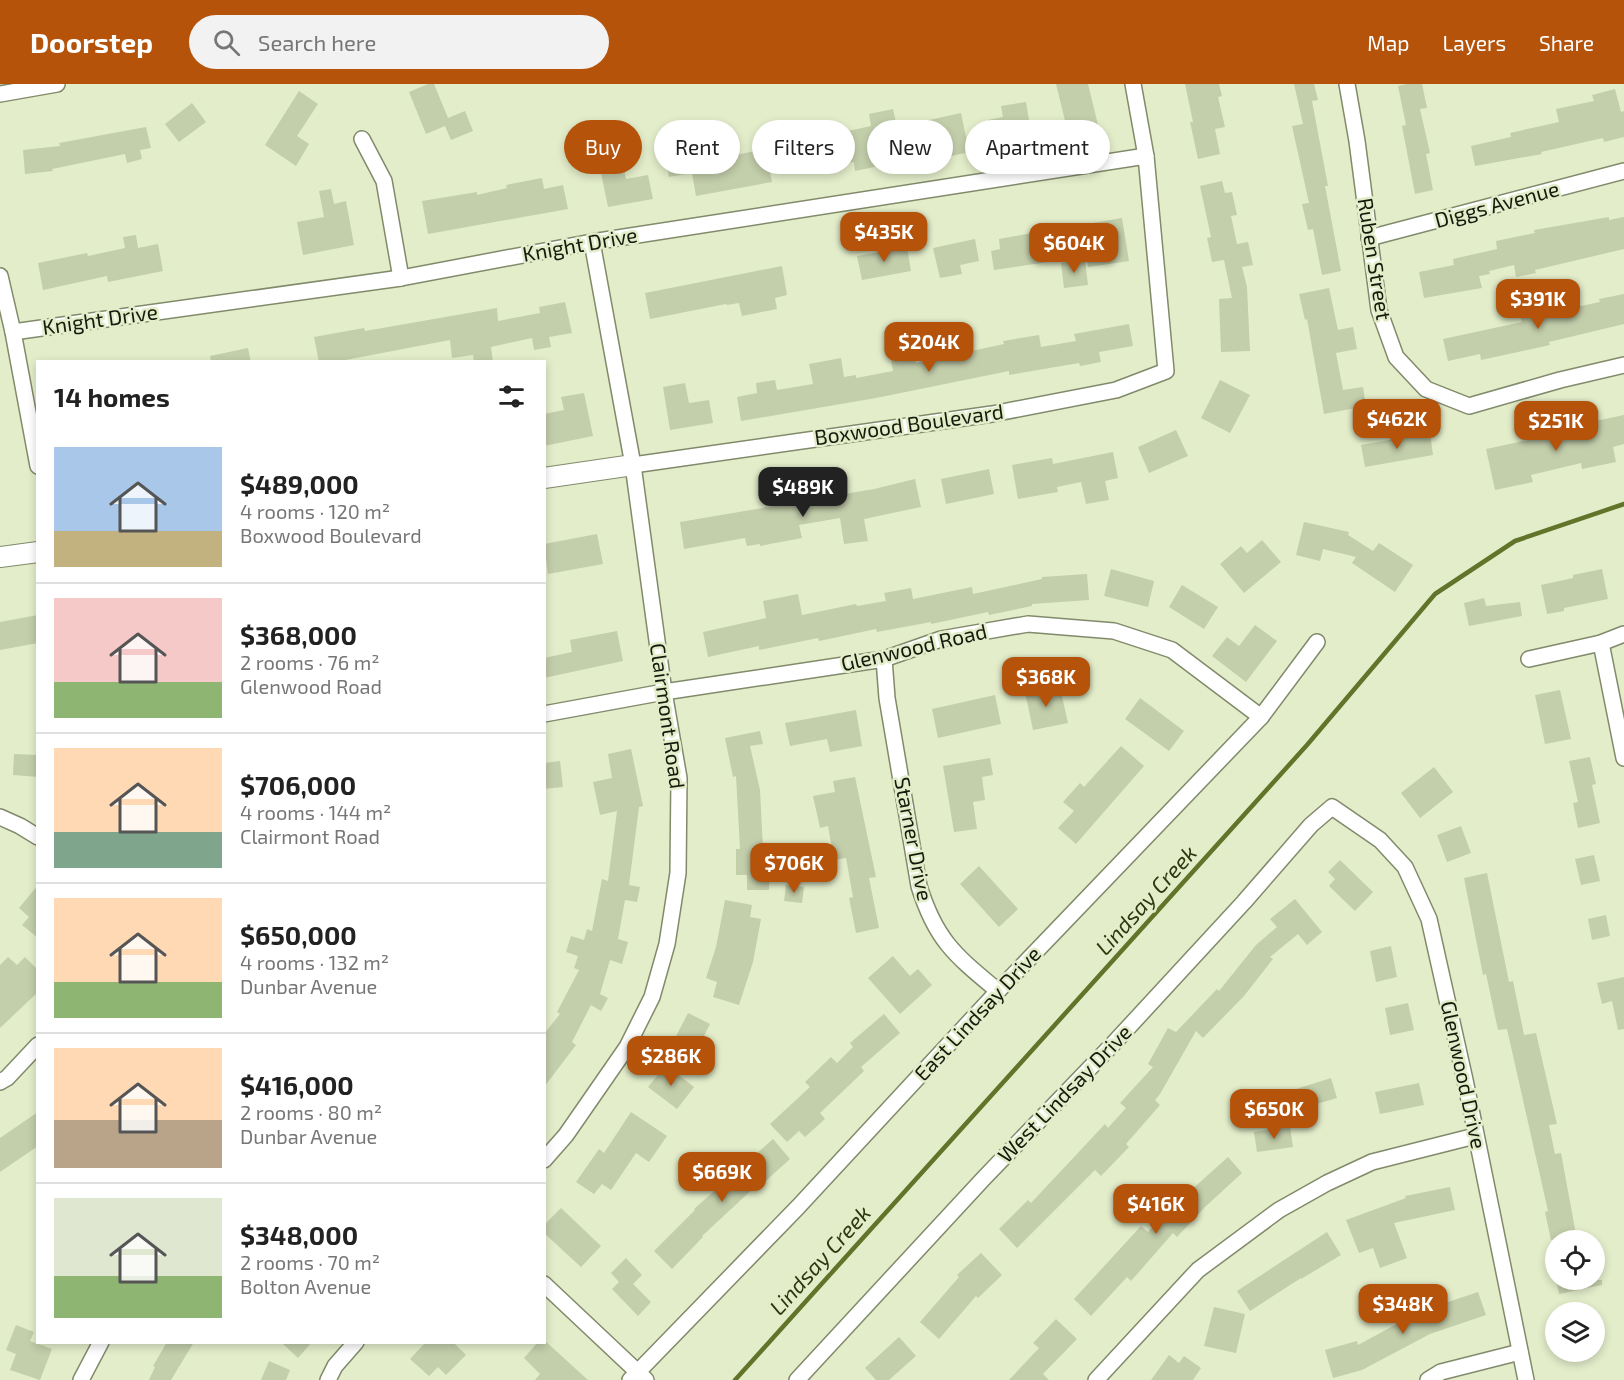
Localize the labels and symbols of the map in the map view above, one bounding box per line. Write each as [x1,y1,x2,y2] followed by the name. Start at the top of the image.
[1432,175,1562,232] street label: Diggs Avenue
[1353,196,1397,322] street label: Ruben Street
[842,212,926,263] pin: $435K
[520,221,639,266] street label: Knight Drive
[1032,223,1116,274] pin: $604K
[1496,279,1580,330] pin: $391K
[40,298,159,339] street label: Knight Drive
[887,322,971,373] pin: $204K
[813,398,1005,449] street label: Boxwood Boulevard
[1355,399,1439,450] pin: $462K
[1514,401,1598,452] pin: $251K
[761,467,845,518] pin: $489K
[838,618,989,675] street label: Glenwood Road
[646,641,691,790] street label: Clairmont Road
[1004,657,1088,708] pin: $368K
[890,775,939,903] street label: Starner Drive
[1089,839,1202,960] water label: Lindsay Creek
[752,843,836,894] pin: $706K
[908,941,1045,1085] street label: East Lindsay Drive
[1437,998,1492,1151] street label: Glenwood Drive
[992,1019,1136,1167] street label: West Lindsay Drive
[629,1036,713,1087] pin: $286K
[1232,1089,1316,1140] pin: $650K
[680,1152,764,1203] pin: $669K
[1114,1184,1198,1235] pin: $416K
[763,1199,876,1320] water label: Lindsay Creek
[1361,1284,1445,1335] pin: $348K

